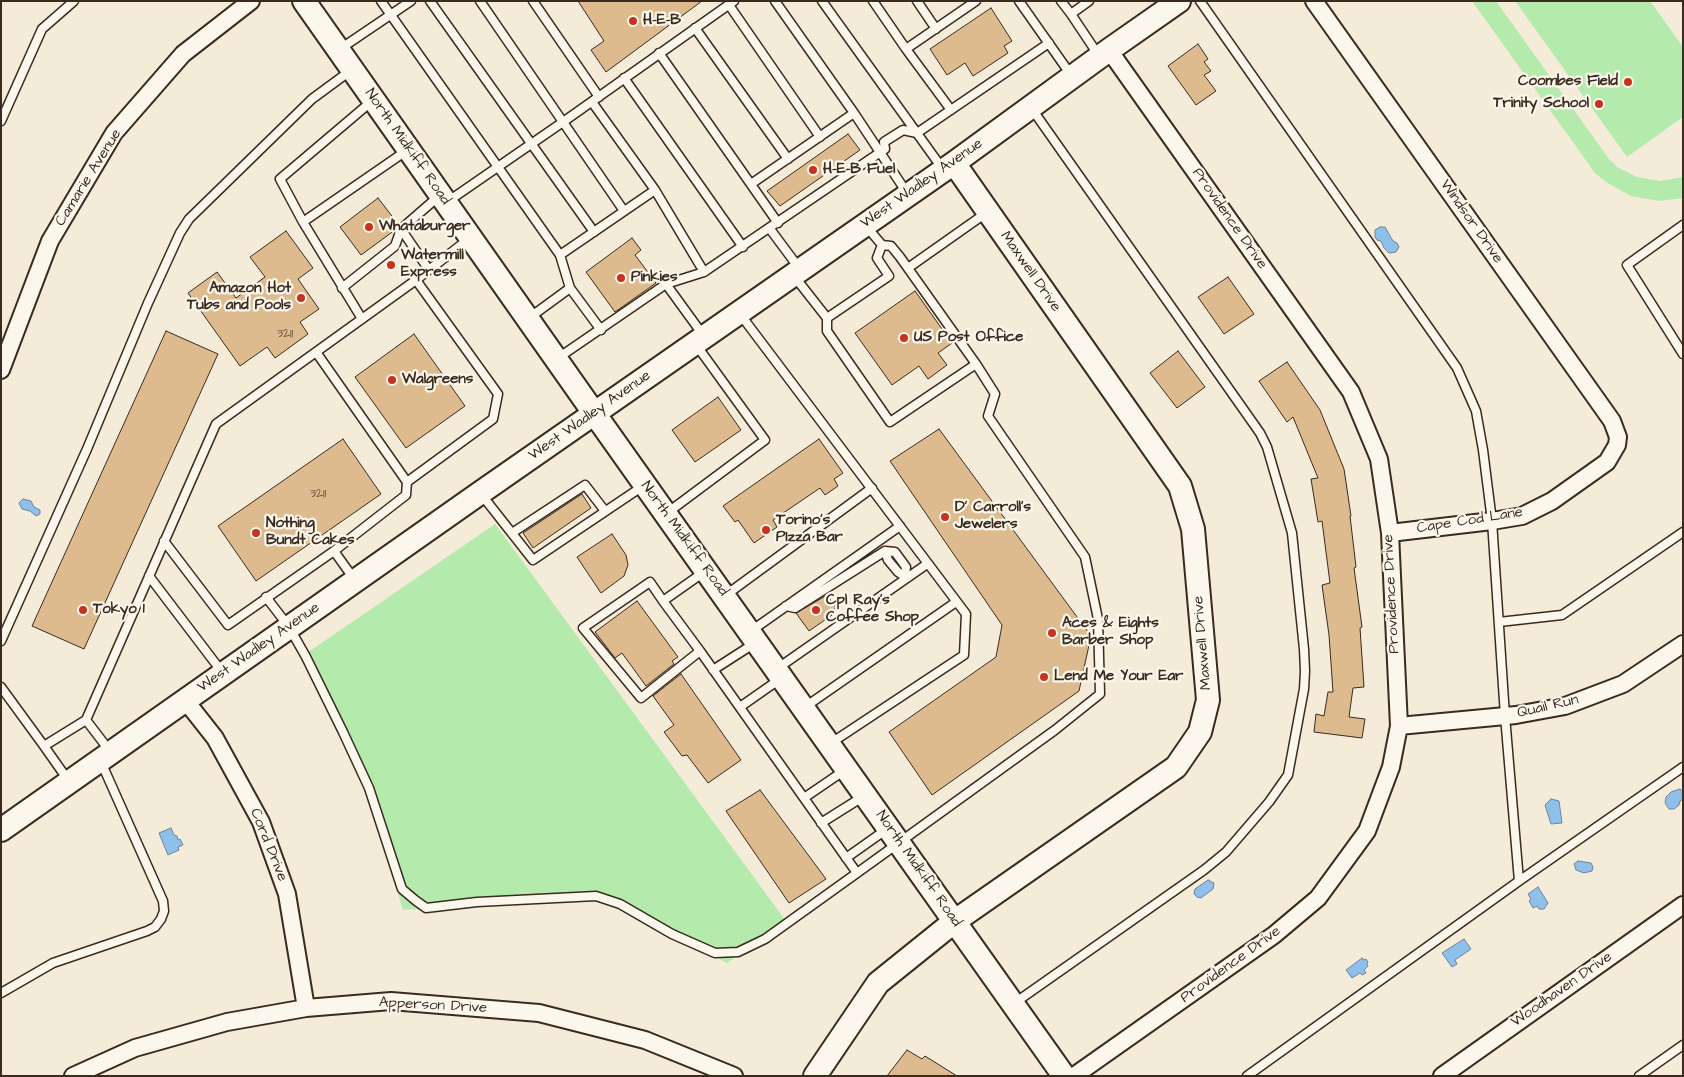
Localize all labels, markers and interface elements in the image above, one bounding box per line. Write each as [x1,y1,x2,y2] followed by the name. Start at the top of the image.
[643,12,681,30] place label: H-E-B
[627,15,639,27] marker: H-E-B
[1518,73,1618,91] place label: Coombes Field
[1622,76,1634,88] marker: Coombes Field
[360,85,454,209] street label: North Midkiff Road
[1493,95,1589,113] place label: Trinity School
[1593,98,1605,110] marker: Trinity School
[52,126,126,230] street label: Camarie Avenue
[858,135,986,233] street label: West Wadley Avenue
[823,161,895,179] place label: H-E-B Fuel
[807,164,819,176] marker: H-E-B Fuel
[1187,165,1271,273] street label: Providence Drive
[1436,177,1506,267] street label: Windsor Drive
[379,218,470,236] place label: Whataburger
[363,221,375,233] marker: Whataburger
[996,228,1064,316] street label: Maxwell Drive
[401,247,464,282] place label: Watermill Express
[385,259,397,271] marker: Watermill Express
[631,269,677,287] place label: Pinkies
[615,272,627,284] marker: Pinkies
[187,280,291,315] place label: Amazon Hot Tubs and Pools
[295,292,307,304] marker: Amazon Hot Tubs and Pools
[277,327,293,341] house number: 3211
[914,329,1023,347] place label: US Post Office
[898,332,910,344] marker: US Post Office
[526,367,654,465] street label: West Wadley Avenue
[402,371,473,389] place label: Walgreens
[386,374,398,386] marker: Walgreens
[636,478,732,600] street label: North Midkiff Road
[310,487,326,501] house number: 3211
[955,499,1031,534] place label: D' Carroll's Jewelers
[1416,504,1524,538] street label: Cape Cod Lane
[939,511,951,523] marker: D' Carroll's Jewelers
[776,512,843,547] place label: Torino's PIzza Bar
[266,515,355,550] place label: Nothing Bundt Cakes
[760,524,772,536] marker: Torino's PIzza Bar
[250,527,262,539] marker: Nothing Bundt Cakes
[1380,534,1404,654] street label: Providence Drive
[826,592,919,627] place label: Cpl Ray's Coffee Shop
[1190,595,1216,691] street label: Maxwell Drive
[195,599,323,697] street label: West Wadley Avenue
[93,601,145,619] place label: Tokyo 1
[77,604,89,616] marker: Tokyo 1
[810,604,822,616] marker: Cpl Ray's Coffee Shop
[1062,615,1159,650] place label: Aces & Eights Barber Shop
[1046,627,1058,639] marker: Aces & Eights Barber Shop
[1054,668,1183,686] place label: Lend Me Your Ear
[1038,671,1050,683] marker: Lend Me Your Ear
[1516,691,1580,723] street label: Quail Run
[245,806,291,884] street label: Cord Drive
[871,807,965,931] street label: North Midkiff Road
[1177,923,1285,1007] street label: Providence Drive
[1508,948,1616,1032] street label: Woodhaven Drive
[378,994,488,1018] street label: Apperson Drive

